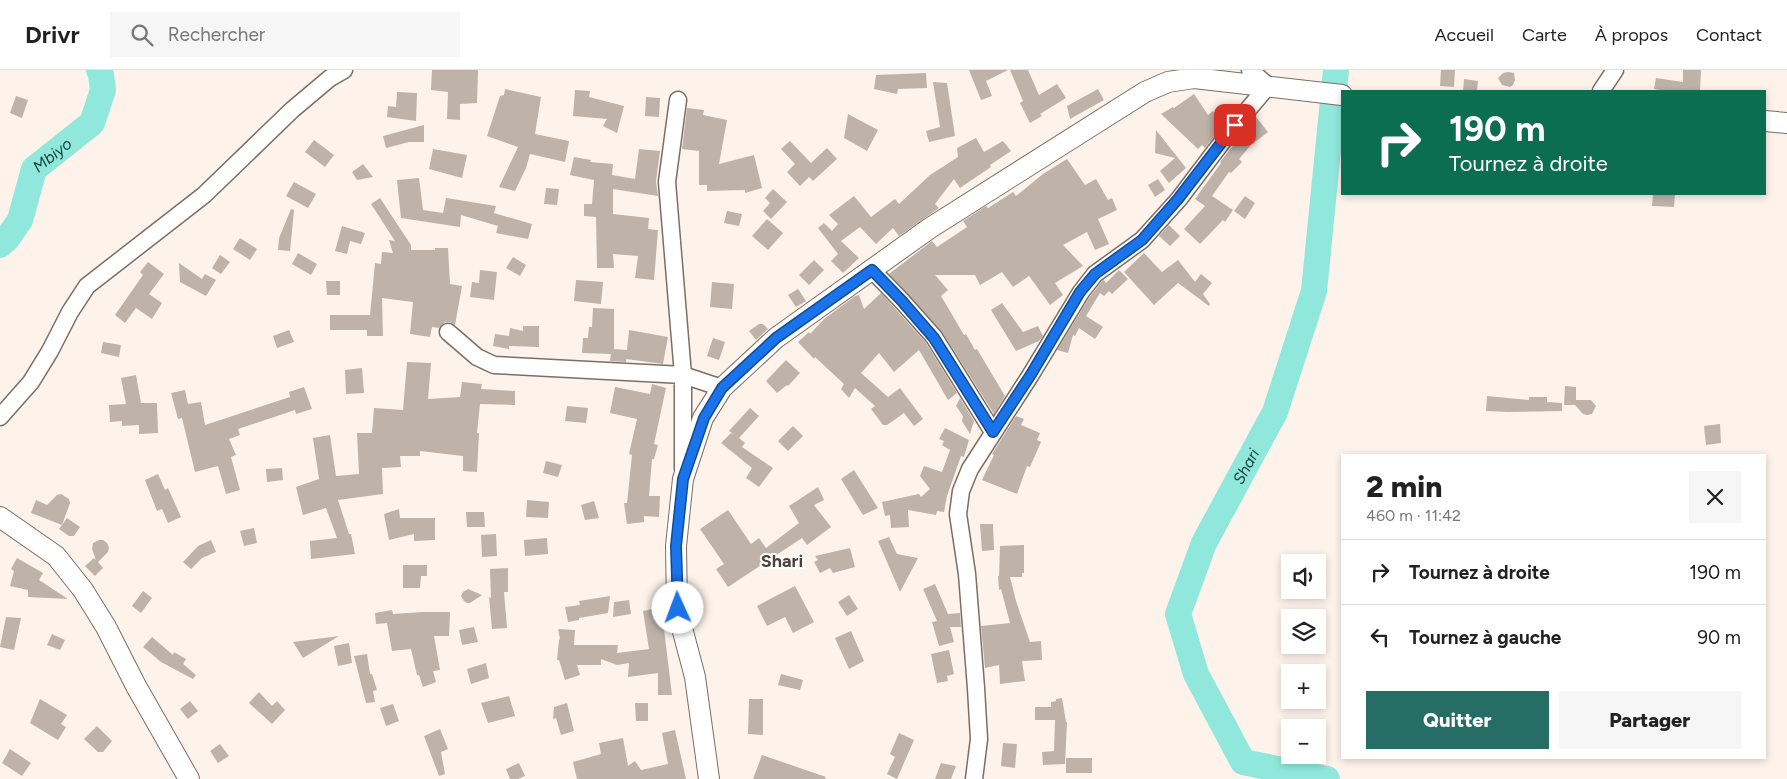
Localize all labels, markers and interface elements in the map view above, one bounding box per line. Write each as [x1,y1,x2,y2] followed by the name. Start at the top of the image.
[110,12,460,57] search box
[25,20,80,49] text: Drivr
[128,21,156,49] icon: search
[168,23,265,46] text: Rechercher
[1434,24,1494,46] text: Accueil
[1522,24,1567,46] text: Carte
[1595,24,1668,46] text: À propos
[1696,24,1762,46] text: Contact
[1214,104,1256,146] pin
[1449,108,1546,150] text: 190 m
[1366,110,1431,175] icon: right
[1221,111,1249,139] icon: arrive
[29,134,75,176] water label: Mbiyo
[1449,150,1608,177] text: Tournez à droite
[1229,445,1263,487] water label: Shari
[1366,468,1443,505] text: 2 min
[1689,471,1741,523] button: close
[1366,506,1461,525] text: 460 m · 11:42
[761,550,803,572] district label: Shari
[1281,554,1326,764] map controls
[1281,554,1326,599] button: sound
[1366,558,1394,586] icon: right
[1409,561,1550,584] text: Tournez à droite
[1689,561,1741,584] text: 190 m
[651,581,703,633] position arrow
[1281,609,1326,654] button: layers
[1366,623,1394,651] icon: left
[1409,626,1561,649] text: Tournez à gauche
[1697,626,1741,649] text: 90 m
[1281,664,1326,709] button: +
[1366,691,1549,749] button: Quitter
[1559,691,1741,749] button: Partager
[1281,719,1326,764] button: −

